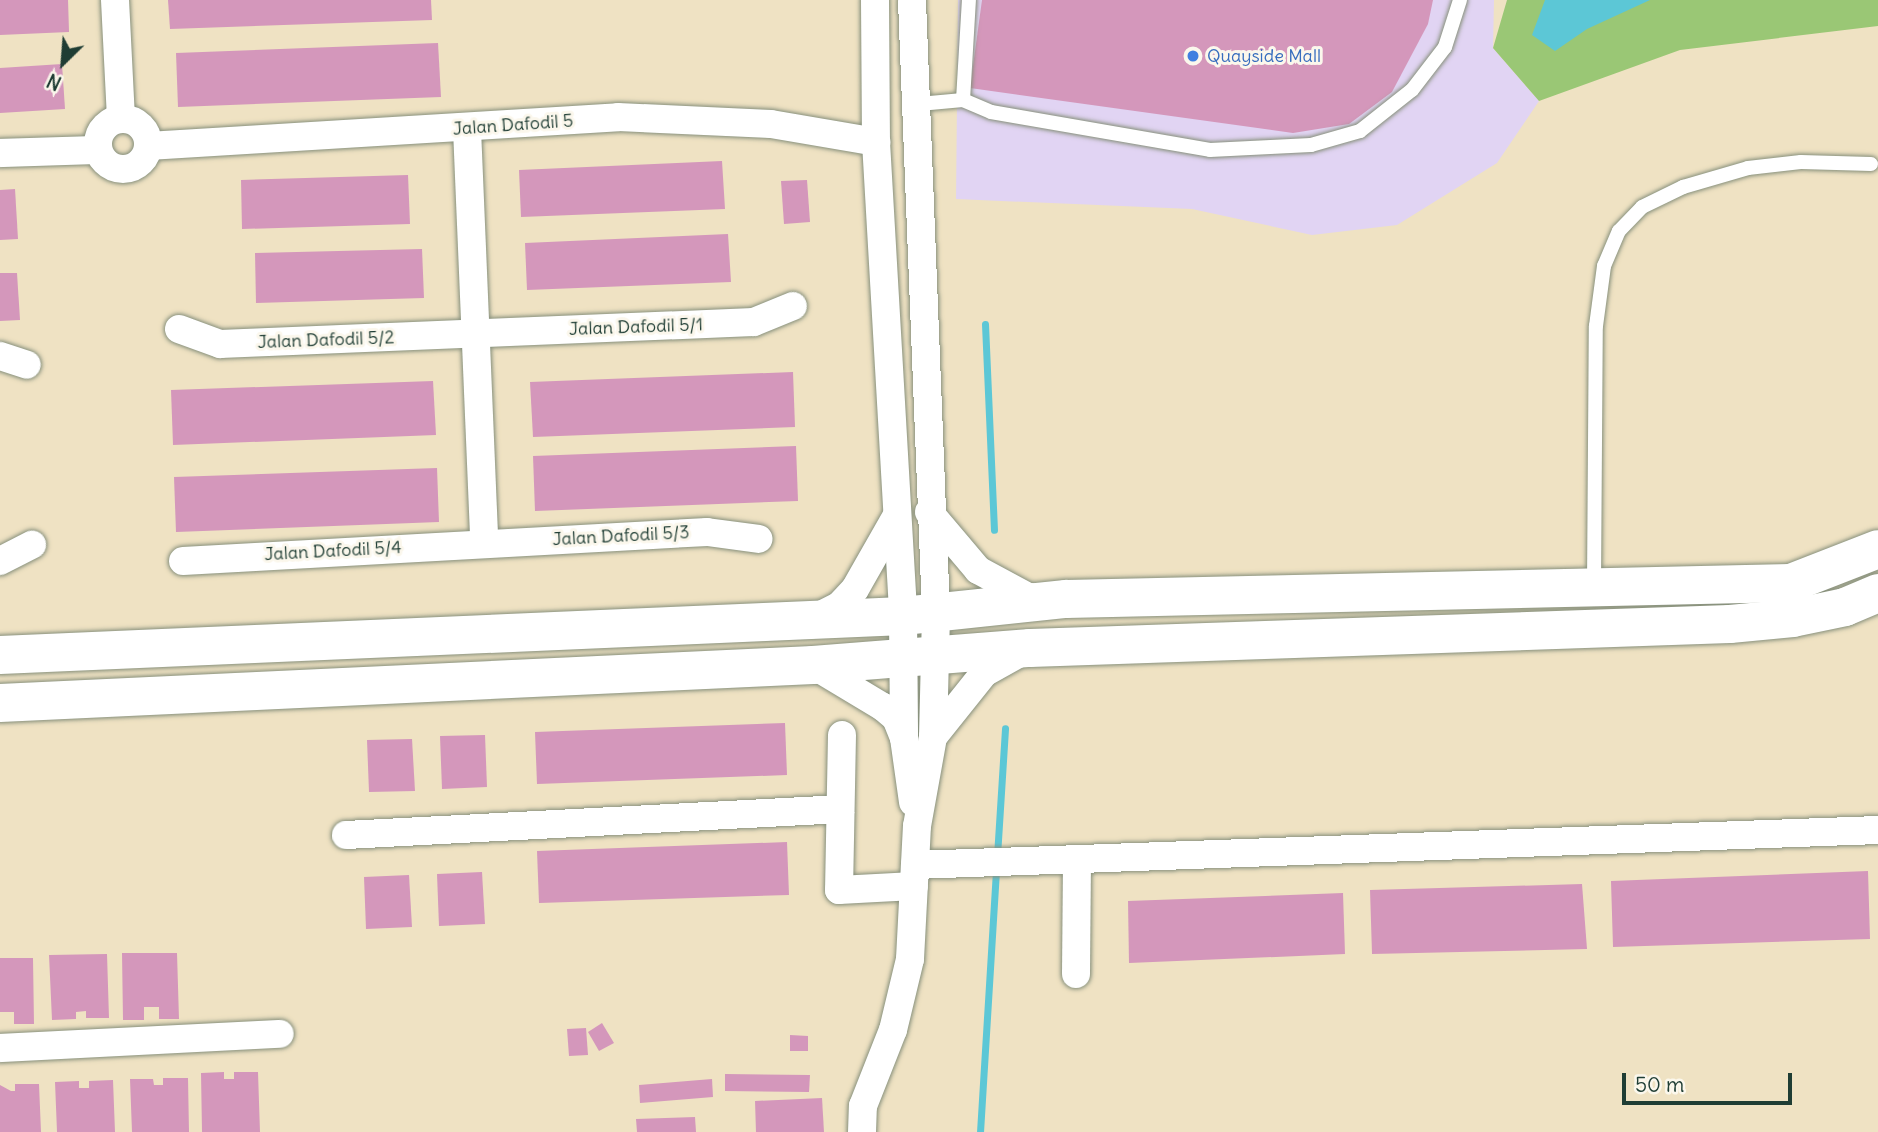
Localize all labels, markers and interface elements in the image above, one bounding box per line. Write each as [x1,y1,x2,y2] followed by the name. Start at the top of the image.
[28,28,98,98] north arrow
[1207,45,1321,67] place label: Quayside Mall
[1185,48,1201,64] marker: Quayside Mall
[43,68,65,96] text: N
[452,110,574,140] street label: Jalan Dafodil 5
[569,314,703,340] street label: Jalan Dafodil 5/1
[257,327,395,353] street label: Jalan Dafodil 5/2
[552,522,690,550] street label: Jalan Dafodil 5/3
[264,537,402,565] street label: Jalan Dafodil 5/4
[1626,1058,1796,1102] scale bar
[1635,1071,1684,1098] text: 50 m

